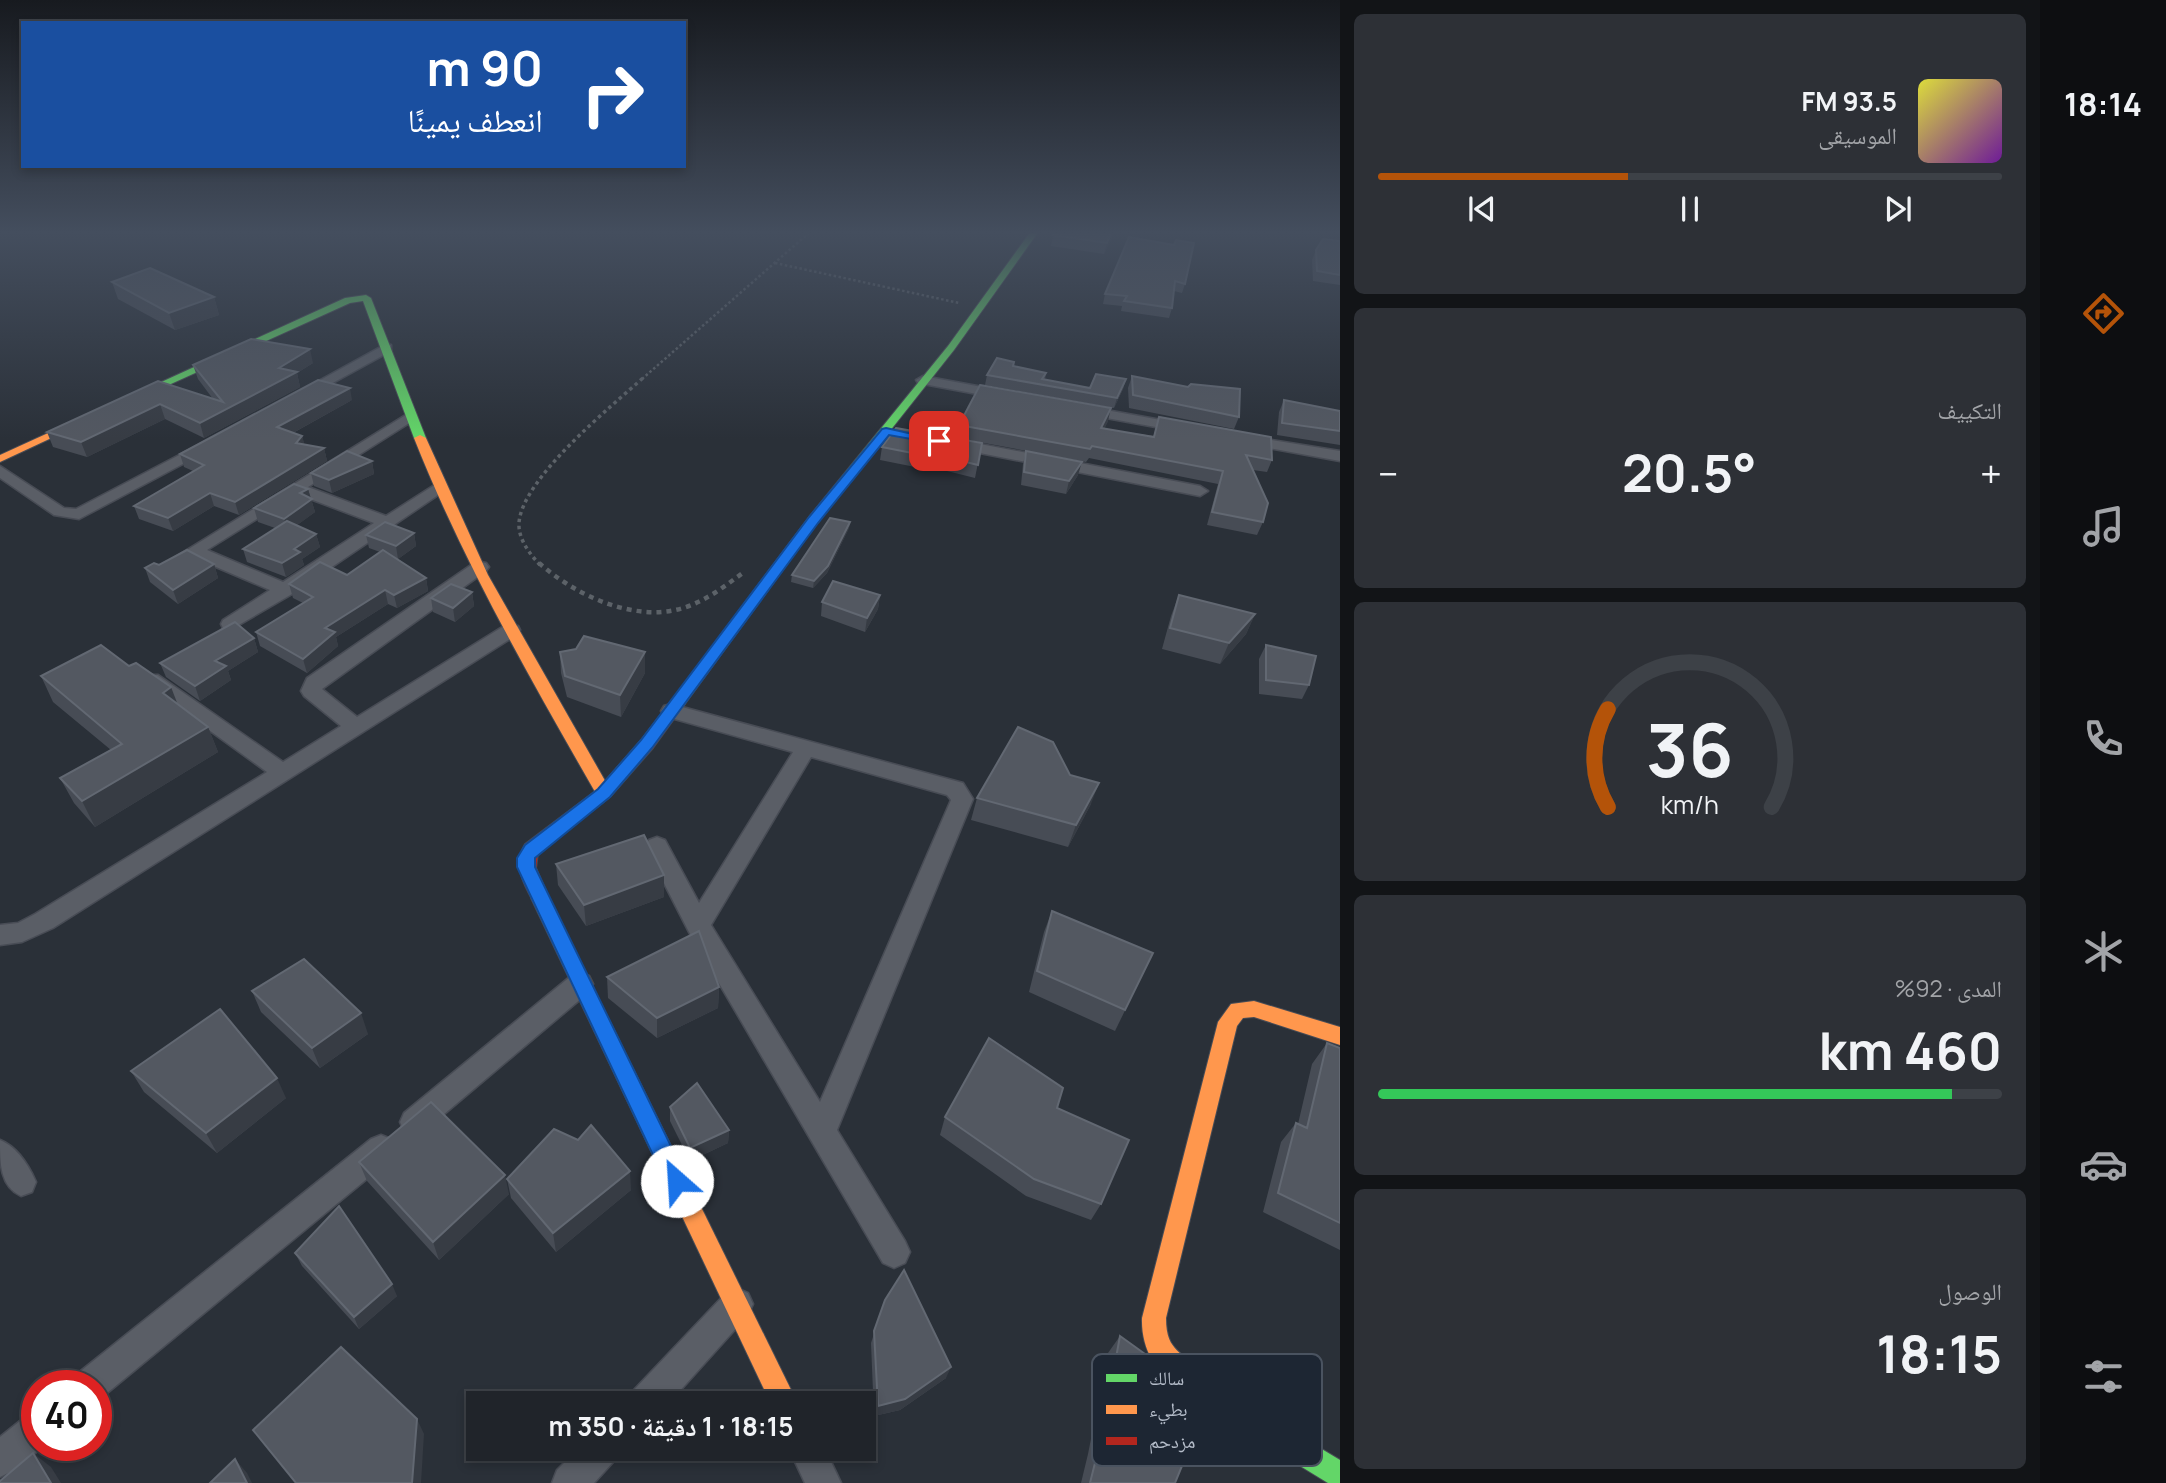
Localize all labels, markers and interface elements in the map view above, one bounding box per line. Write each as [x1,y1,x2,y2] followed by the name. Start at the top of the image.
[426,34,543,101] text: 90 m
[567,49,658,140] icon: right
[2064,82,2142,126] text: 18:14
[1802,83,1897,119] text: 93.5 FM
[408,98,543,142] text: انعطف يمينًا
[1818,119,1897,151] text: الموسيقى
[1463,190,1501,228] icon: previous
[1671,190,1709,228] icon: pause
[1879,190,1917,228] icon: next
[2079,289,2128,338] icon: directions
[1937,394,2002,426] text: التكييف
[909,411,969,471] pin
[920,422,958,460] icon: arrive
[1622,437,1757,508] text: 20.5°
[1378,447,1399,499] text: −
[1980,447,2002,499] text: +
[2079,502,2128,551] icon: music
[1646,700,1734,800] text: 36
[2079,714,2128,763] icon: phone
[1661,787,1719,822] text: km/h
[2079,927,2128,976] icon: climate
[1895,972,2002,1004] text: المدى · 92%
[1819,1015,2002,1086] text: 460 km
[2079,1140,2128,1189] icon: car
[640,1144,714,1218] position arrow
[1938,1275,2002,1307] text: الوصول
[1876,1318,2002,1389] text: 18:15
[2079,1352,2128,1401] icon: filters
[1092,1354,1322,1466] legend
[1149,1365,1184,1391] text: سالك
[21,1370,112,1461] speed limit sign: 40
[1149,1396,1188,1425] text: بطيء
[549,1408,793,1444] text: 18:15 · 1 دقيقة · 350 m
[1149,1428,1195,1454] text: مزدحم

